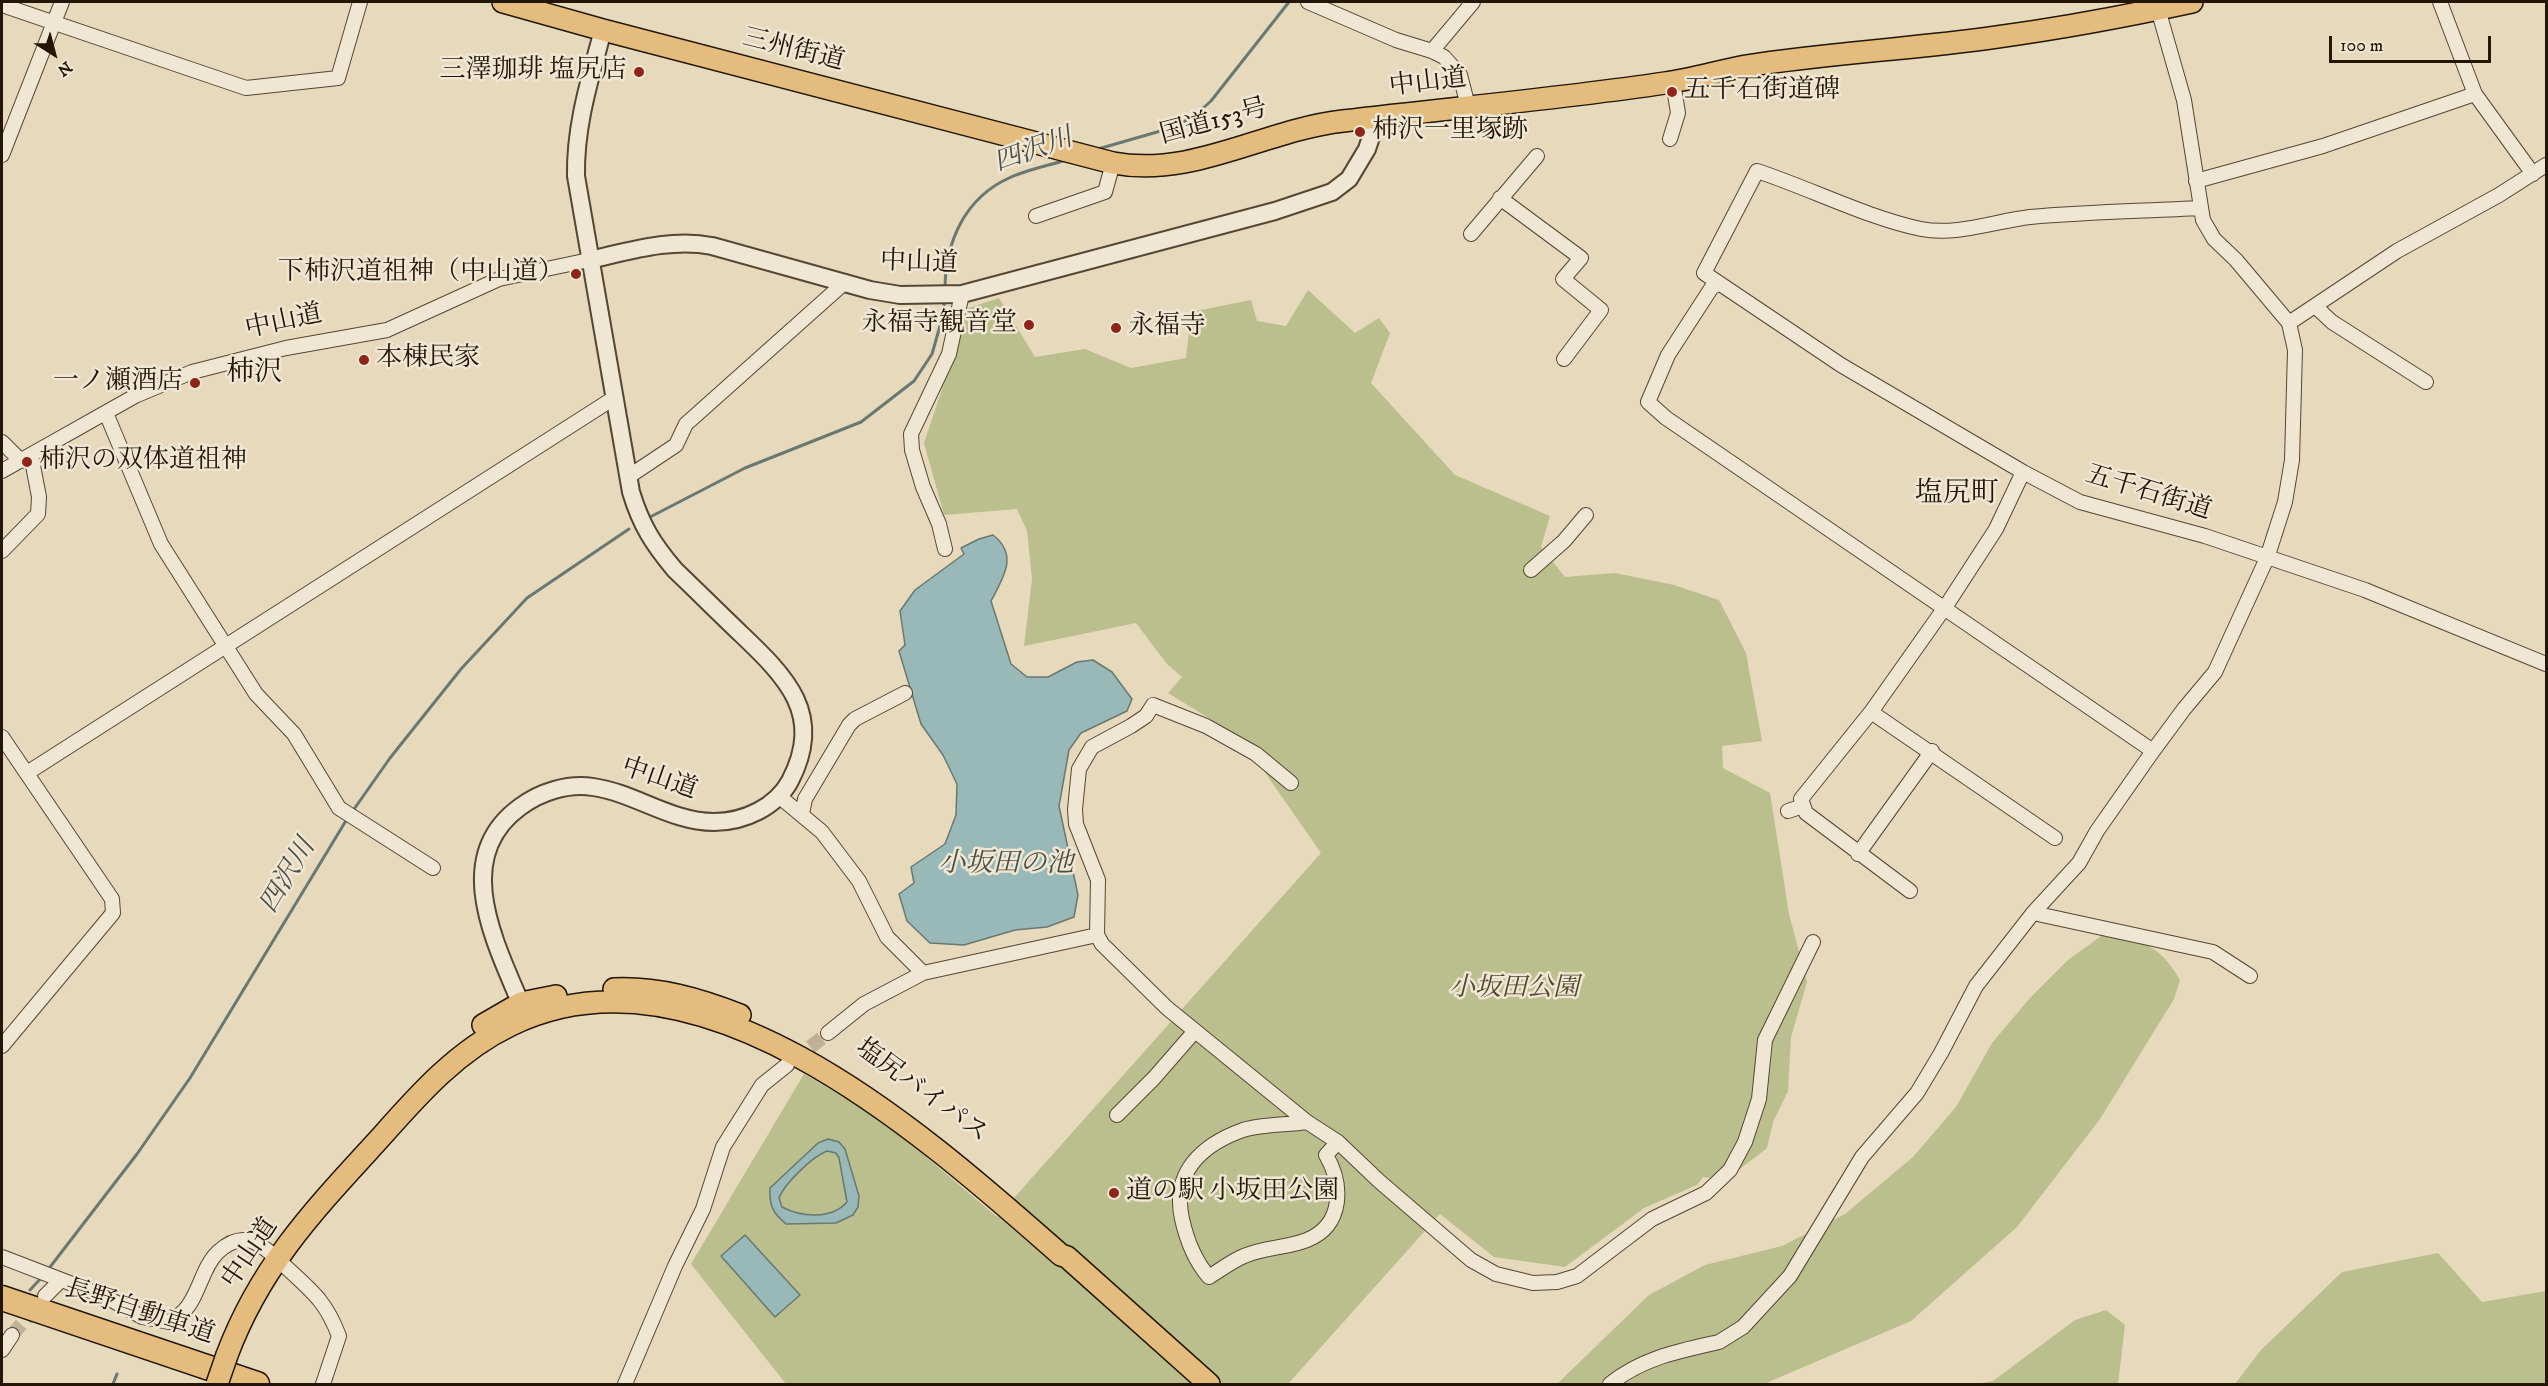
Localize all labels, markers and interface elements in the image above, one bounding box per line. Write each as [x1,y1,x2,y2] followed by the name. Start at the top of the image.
[739,23,847,79] street label: 三州街道
[24,24,84,84] north arrow
[2332,24,2494,62] scale bar
[2340,35,2383,57] text: 100 m
[439,56,627,88] place label: 三澤珈琲 塩尻店
[53,57,76,81] text: N
[1387,64,1469,104] street label: 中山道
[632,65,646,79] marker: 三澤珈琲 塩尻店
[1684,76,1840,108] place label: 五千石街道碑
[1665,85,1679,99] marker: 五千石街道碑
[1157,94,1271,152] street label: 国道153号
[1372,116,1528,148] place label: 柿沢一里塚跡
[990,123,1078,181] water label: 四沢川
[1353,125,1367,139] marker: 柿沢一里塚跡
[879,247,959,281] street label: 中山道
[278,258,564,290] place label: 下柿沢道祖神（中山道）
[569,267,583,281] marker: 下柿沢道祖神（中山道）
[243,300,325,346] street label: 中山道
[861,309,1017,341] place label: 永福寺観音堂
[1128,312,1206,344] place label: 永福寺
[1022,318,1036,332] marker: 永福寺観音堂
[1109,321,1123,335] marker: 永福寺
[376,344,480,376] place label: 本棟民家
[357,353,371,367] marker: 本棟民家
[226,357,282,391] district label: 柿沢
[53,367,183,399] place label: 一ノ瀬酒店
[188,376,202,390] marker: 一ノ瀬酒店
[39,446,247,478] place label: 柿沢の双体道祖神
[20,455,34,469] marker: 柿沢の双体道祖神
[2081,460,2215,528] street label: 五千石街道
[1915,478,1999,512] district label: 塩尻町
[617,753,701,807] street label: 中山道
[254,834,324,920] water label: 四沢川
[939,849,1073,881] water label: 小坂田の池
[1449,974,1579,1006] park label: 小坂田公園
[849,1034,993,1150] street label: 塩尻バイパス
[1126,1177,1340,1209] place label: 道の駅 小坂田公園
[1107,1186,1121,1200] marker: 道の駅 小坂田公園
[216,1213,286,1295] street label: 中山道
[60,1274,218,1352] street label: 長野自動車道

